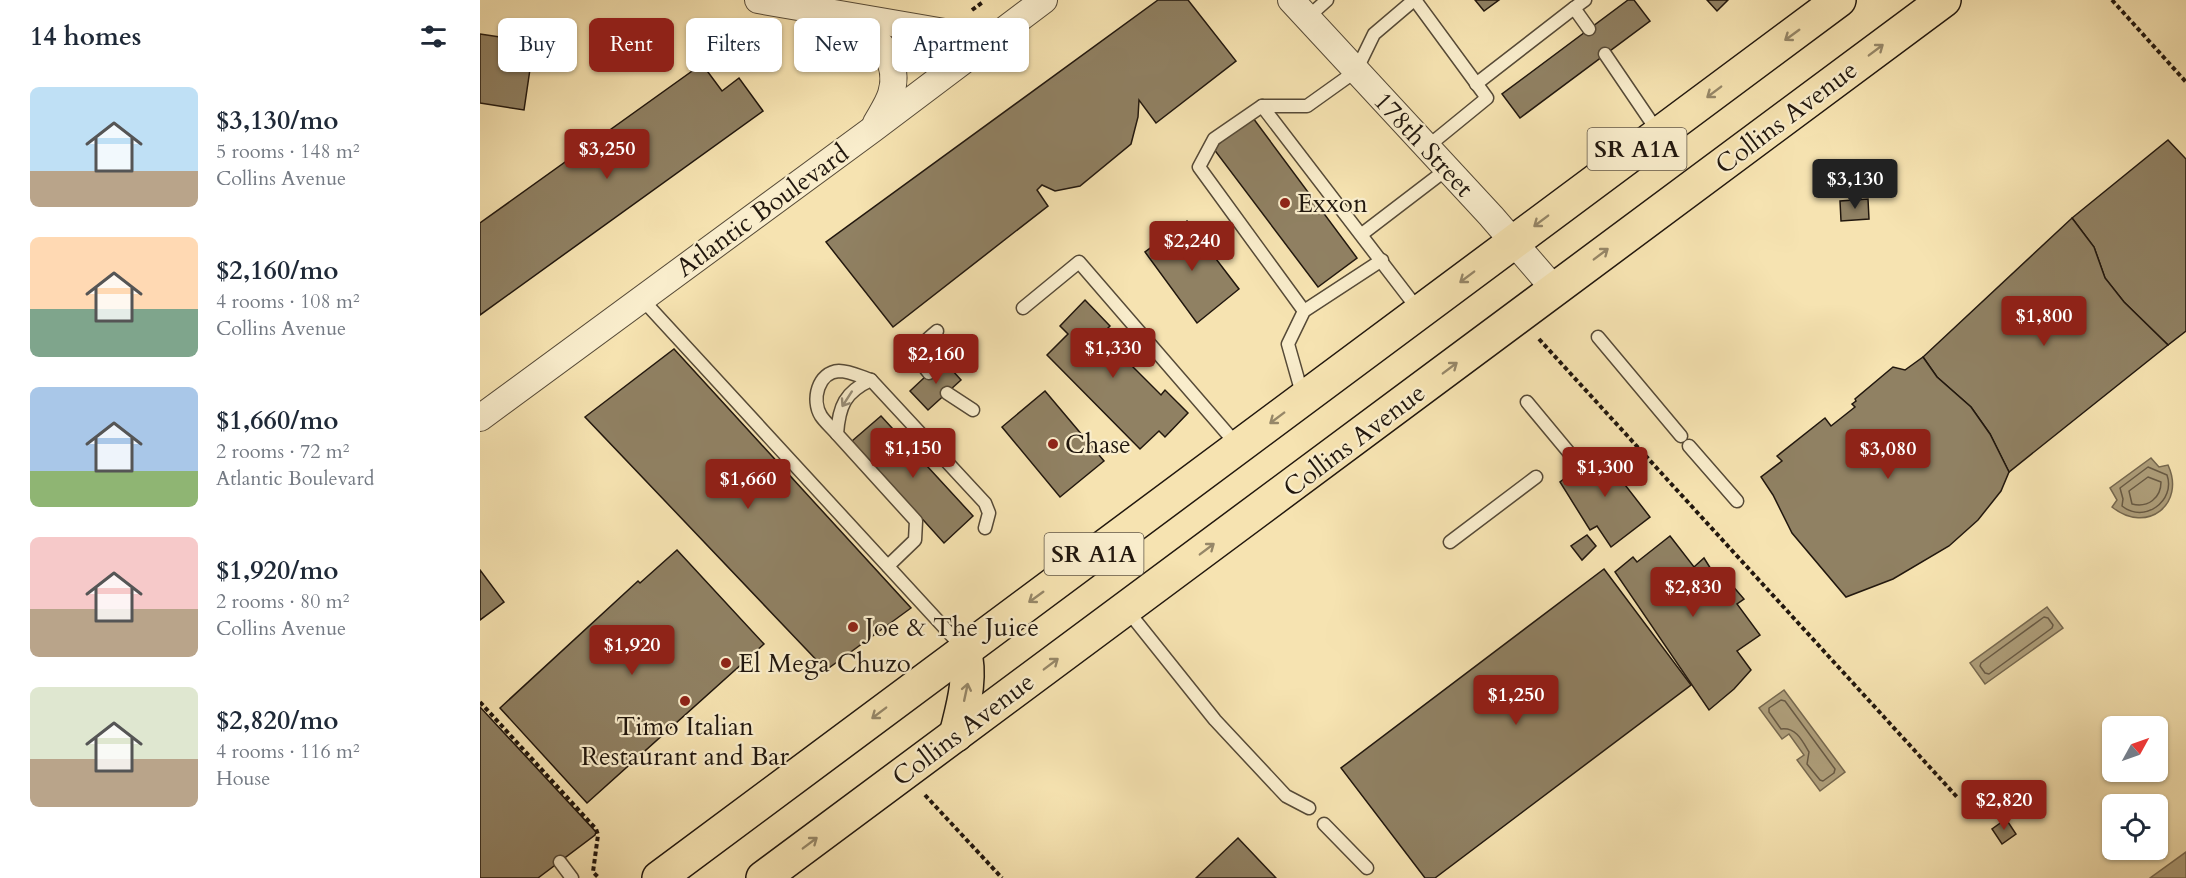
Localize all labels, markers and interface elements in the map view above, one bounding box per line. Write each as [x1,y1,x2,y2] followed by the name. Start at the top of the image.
[498,18,577,72] chip: Buy
[589,18,674,72] chip: Rent
[686,18,782,72] chip: Filters
[794,18,880,72] chip: New
[892,18,1029,72] chip: Apartment
[30,19,141,54] text: 14 homes
[417,20,450,53] icon: filters
[1784,28,1800,41] one-way arrow
[1867,44,1883,57] one-way arrow
[1708,52,1864,182] street label: Collins Avenue
[1366,84,1481,205] street label: 178th Street
[1707,86,1723,98] one-way arrow
[216,103,339,138] text: $3,130/mo
[78,111,150,183] icon: home
[1588,128,1686,170] road number: SR A1A
[558,129,656,180] pin: $3,250
[578,135,636,162] text: $3,250
[669,136,856,285] street label: Atlantic Boulevard
[216,138,360,165] text: 5 rooms · 148 m²
[1806,159,1904,210] pin: $3,130
[216,165,346,192] text: Collins Avenue
[1826,165,1884,192] text: $3,130
[1297,186,1368,221] place label: Exxon
[1278,196,1292,210] marker: Exxon
[1533,214,1549,227] one-way arrow
[1143,221,1241,272] pin: $2,240
[1163,227,1221,254] text: $2,240
[1593,248,1609,261] one-way arrow
[216,253,339,288] text: $2,160/mo
[78,261,150,333] icon: home
[1460,271,1476,283] one-way arrow
[216,288,360,315] text: 4 rooms · 108 m²
[1995,296,2093,347] pin: $1,800
[2015,302,2073,329] text: $1,800
[216,315,346,342] text: Collins Avenue
[1064,328,1162,379] pin: $1,330
[887,334,985,385] pin: $2,160
[1084,334,1142,361] text: $1,330
[907,340,965,367] text: $2,160
[1441,362,1457,375] one-way arrow
[1276,375,1432,505] street label: Collins Avenue
[841,391,853,407] one-way arrow
[216,403,339,438] text: $1,660/mo
[78,411,150,483] icon: home
[1269,412,1285,424] one-way arrow
[1065,427,1131,462] place label: Chase
[864,428,962,479] pin: $1,150
[1839,429,1937,480] pin: $3,080
[884,434,942,461] text: $1,150
[1859,435,1917,462] text: $3,080
[1046,437,1060,451] marker: Chase
[216,438,349,465] text: 2 rooms · 72 m²
[1556,447,1654,498] pin: $1,300
[1576,453,1634,480] text: $1,300
[699,459,797,510] pin: $1,660
[216,465,374,492] text: Atlantic Boulevard
[719,465,777,492] text: $1,660
[1044,533,1144,575] road number: SR A1A
[1199,542,1215,555] one-way arrow
[216,553,339,588] text: $1,920/mo
[78,561,150,633] icon: home
[1644,567,1742,618] pin: $2,830
[1664,573,1722,600] text: $2,830
[216,588,349,615] text: 2 rooms · 80 m²
[1028,591,1044,603] one-way arrow
[861,610,1039,645] place label: Joe & The Juice
[216,615,346,642] text: Collins Avenue
[846,620,860,634] marker: Joe & The Juice
[583,625,681,676] pin: $1,920
[603,631,661,658] text: $1,920
[738,646,911,681] place label: El Mega Chuzo
[719,656,733,670] marker: El Mega Chuzo
[1042,658,1058,671] one-way arrow
[885,664,1041,794] street label: Collins Avenue
[1467,675,1565,726] pin: $1,250
[1487,681,1545,708] text: $1,250
[960,683,972,702] one-way arrow
[678,694,692,708] marker: Timo Italian Restaurant and Bar
[216,703,339,738] text: $2,820/mo
[872,707,888,719] one-way arrow
[581,709,790,774] place label: Timo Italian Restaurant and Bar
[78,711,150,783] icon: home
[2102,716,2168,782] north arrow
[2102,716,2168,860] map controls
[216,738,360,765] text: 4 rooms · 116 m²
[216,765,270,792] text: House
[1955,780,2053,831] pin: $2,820
[1975,786,2033,813] text: $2,820
[2102,794,2168,860] button: locate
[801,837,817,849] one-way arrow

